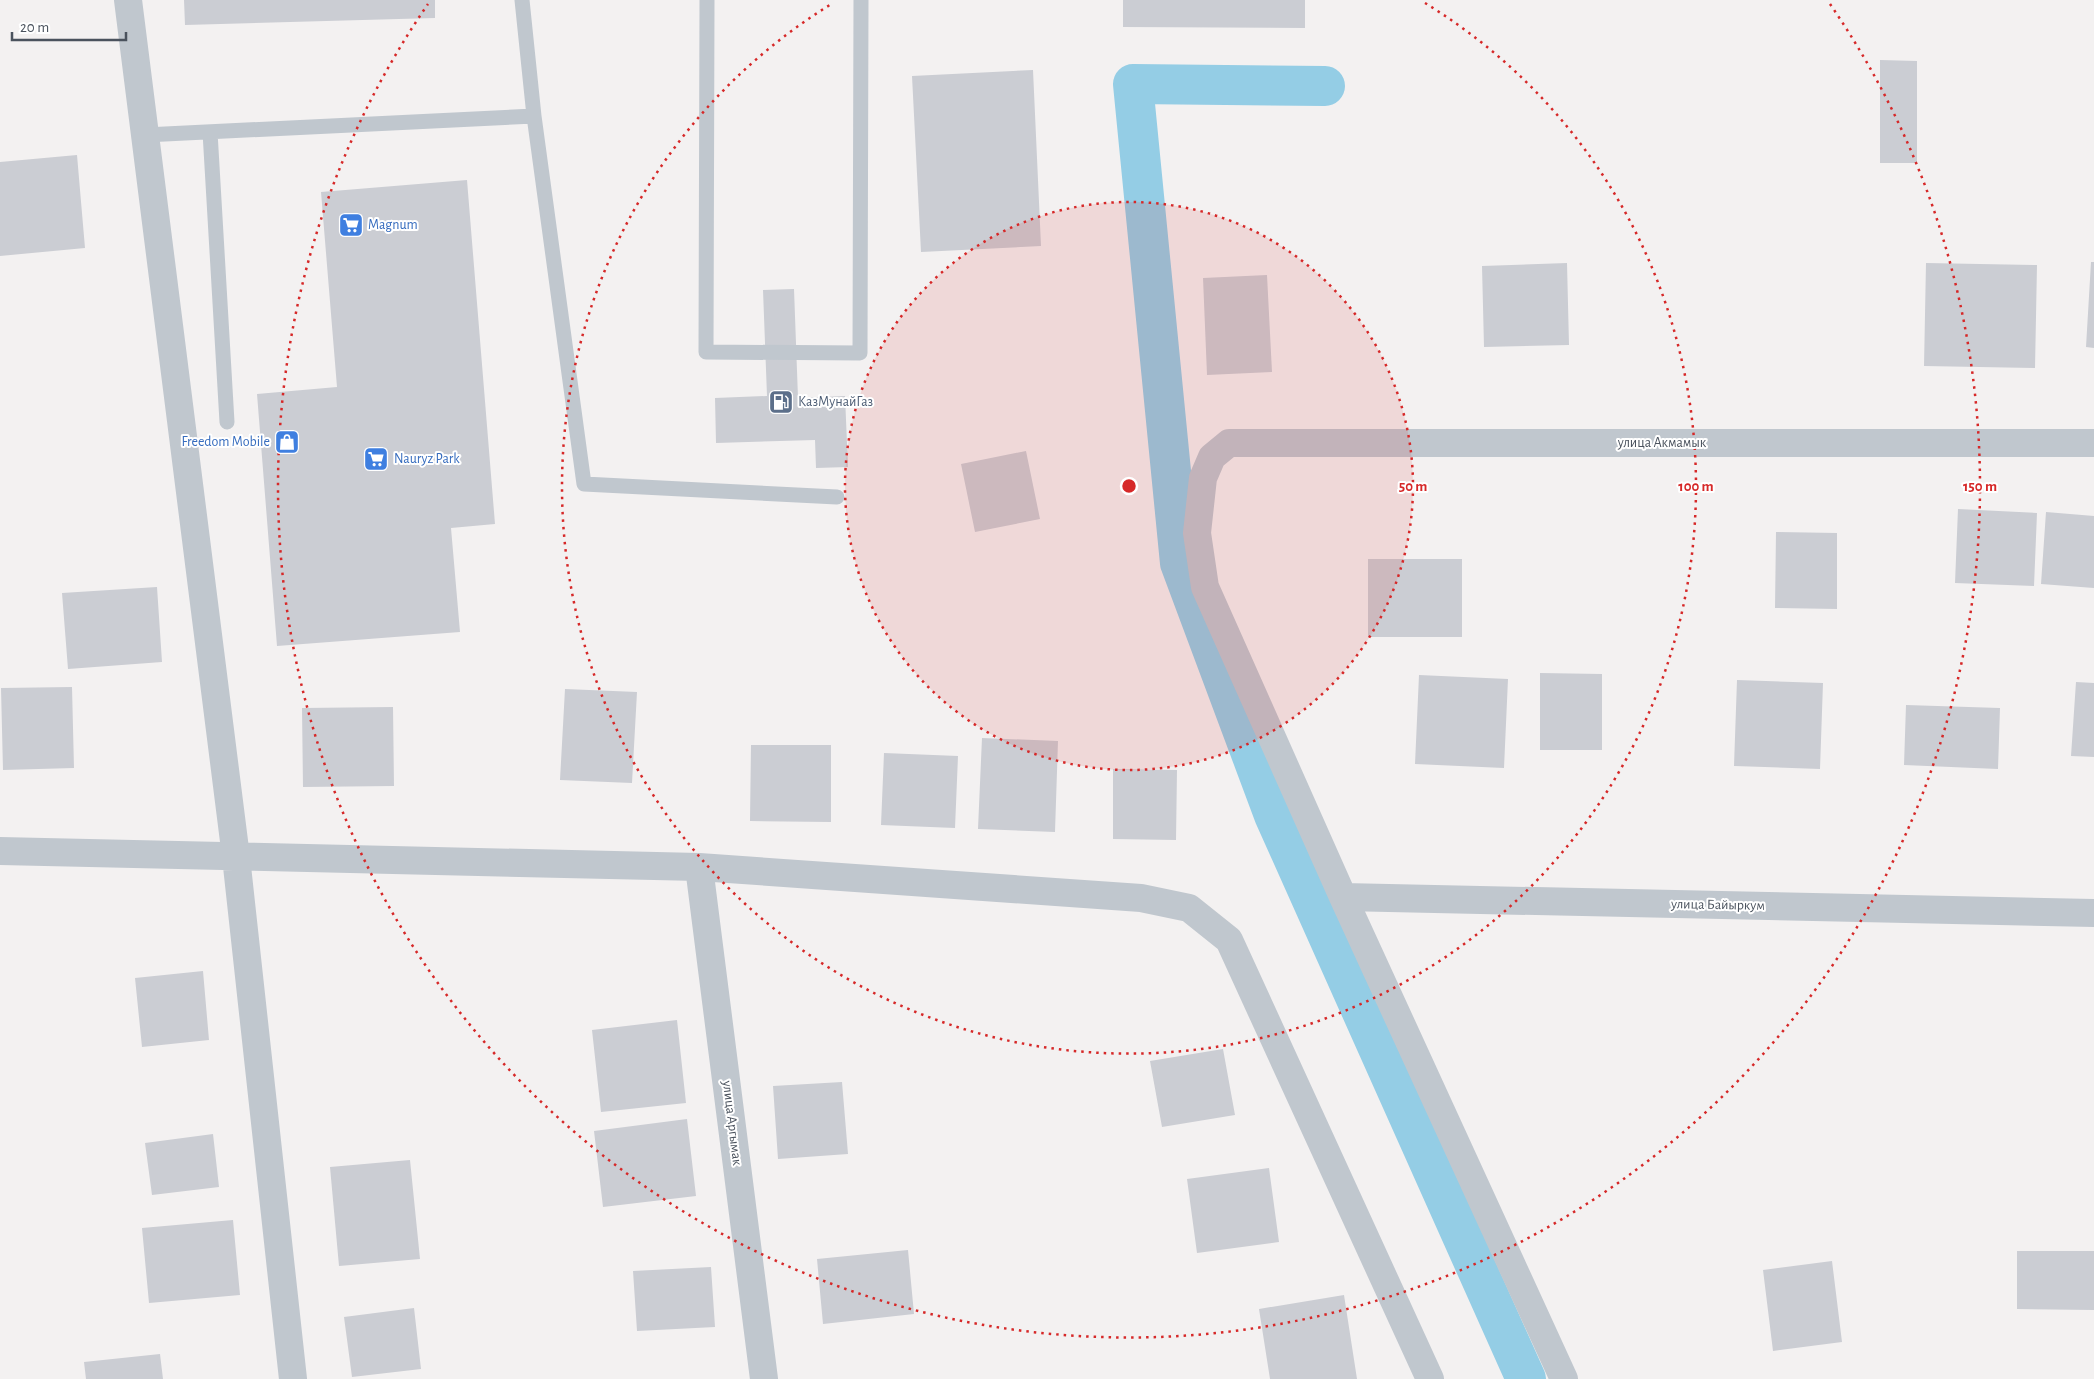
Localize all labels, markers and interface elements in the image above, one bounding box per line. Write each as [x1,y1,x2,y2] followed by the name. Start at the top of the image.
[12,10,126,42] scale bar
[20,20,49,35] text: 20 m
[338,212,364,238] supermarket icon: Magnum
[368,218,418,232] place label: Magnum
[768,389,794,415] fuel station icon: КазМунайГаз
[798,395,873,409] place label: КазМунайГаз
[274,429,300,455] shop icon: Freedom Mobile
[181,435,270,449] place label: Freedom Mobile
[1617,436,1707,450] street label: улица Акмамык
[363,446,389,472] supermarket icon: Nauryz Park
[394,452,460,466] place label: Nauryz Park
[1120,477,1138,495] centre of rings
[1399,479,1427,494] text: 50 m
[1678,479,1714,494] text: 100 m
[1963,479,1997,494] text: 150 m
[1670,897,1765,913] street label: улица Байыркум
[720,1079,744,1167] street label: улица Аргымак

